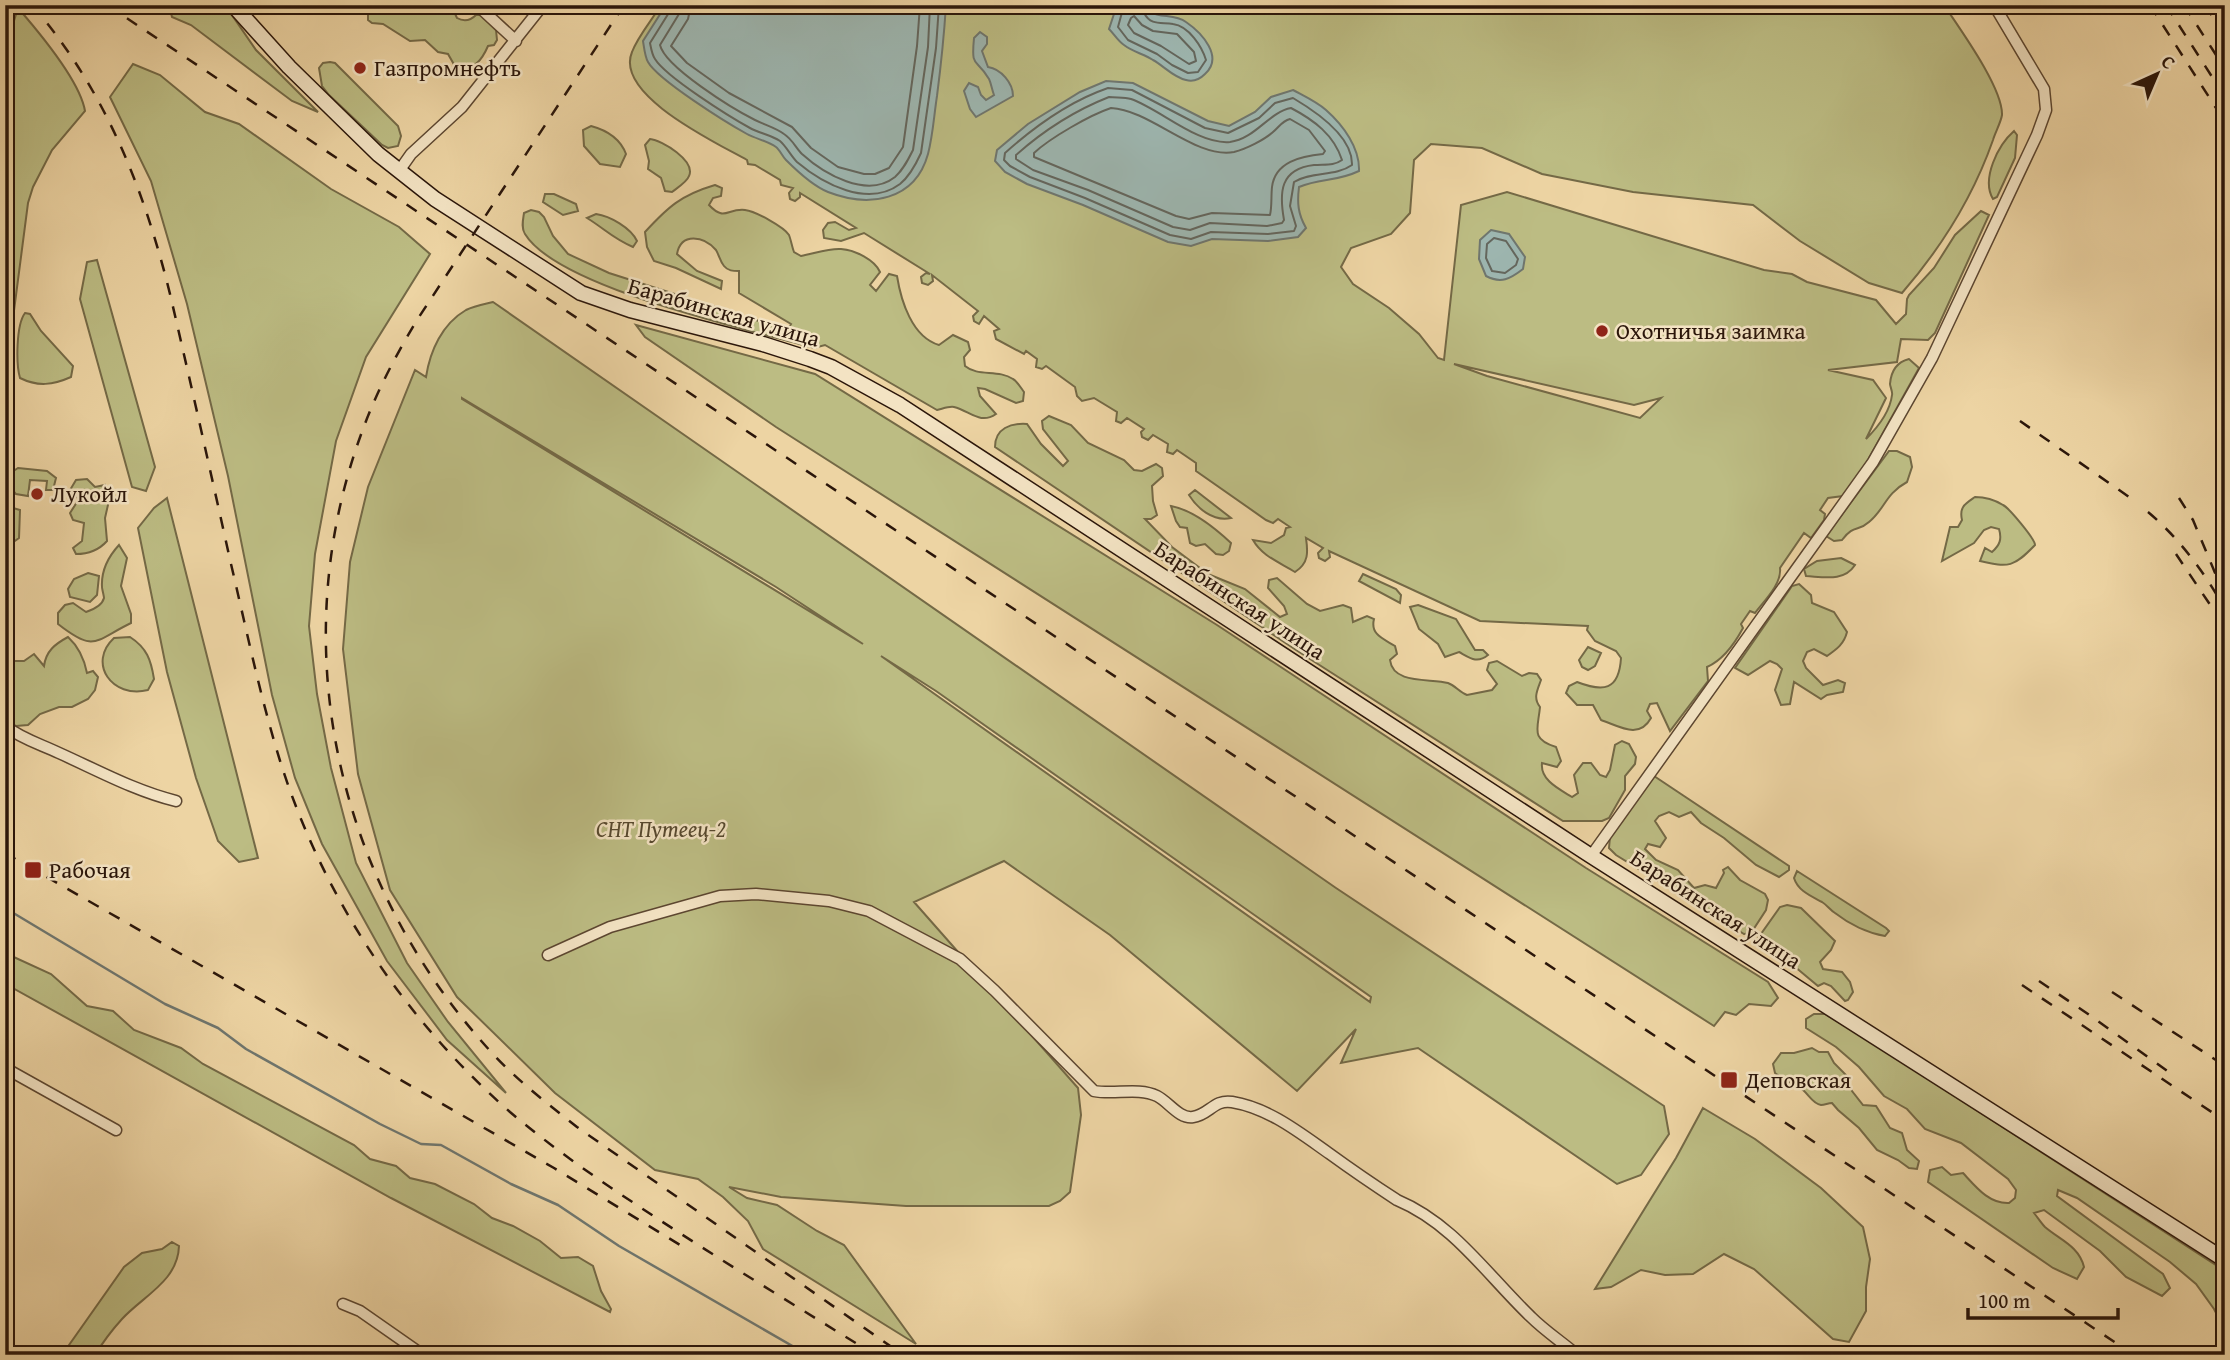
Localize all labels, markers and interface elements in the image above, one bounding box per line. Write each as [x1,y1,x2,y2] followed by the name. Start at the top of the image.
[2122,38,2192,108] north arrow
[2155,48,2183,76] text: С
[374,51,521,84] place label: Газпромнефть
[352,60,368,76] marker: Газпромнефть
[624,268,824,355] street label: Барабинская улица
[1616,314,1805,347] place label: Охотничья заимка
[1594,323,1610,339] marker: Охотничья заимка
[51,477,128,510] place label: Лукойл
[29,486,45,502] marker: Лукойл
[1148,532,1332,667] street label: Барабинская улица
[596,812,726,845] park label: СНТ Путеец-2
[1624,841,1808,976] street label: Барабинская улица
[49,853,131,886] place label: Рабочая
[23,860,43,880] marker: Рабочая
[1744,1063,1852,1096] place label: Деповская
[1719,1070,1739,1090] marker: Деповская
[1968,1276,2118,1320] scale bar
[1978,1285,2030,1316] text: 100 m

